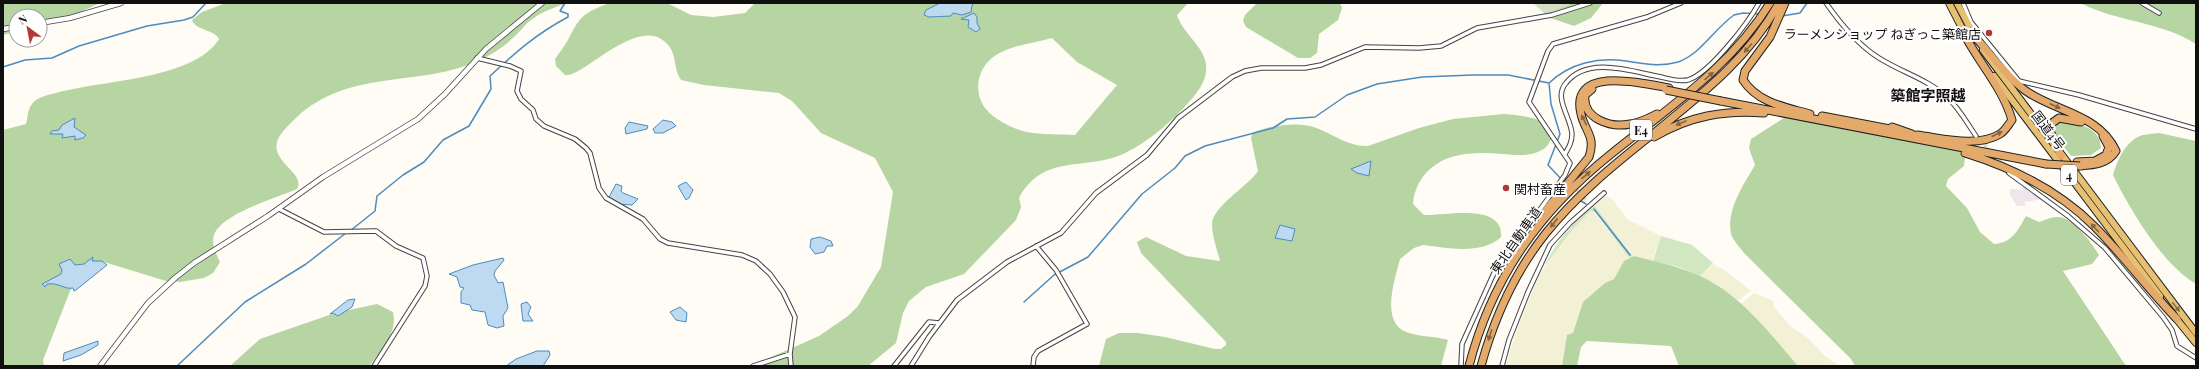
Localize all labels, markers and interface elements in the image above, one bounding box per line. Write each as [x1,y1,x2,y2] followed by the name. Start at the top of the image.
[8,8,48,48] north arrow
[15,11,30,28] text: N
[1784,25,1981,42] place label: ラーメンショップ ねぎっこ築館店
[1984,28,1994,38] marker: ラーメンショップ ねぎっこ築館店
[1744,43,1753,54] one-way arrow
[1704,72,1714,81] one-way arrow
[1890,85,1966,105] district label: 築館字照越
[2049,103,2060,109] one-way arrow
[2029,107,2069,153] street label: 国道4号
[1580,114,1587,125] one-way arrow
[1630,120,1652,140] road number: E4
[1675,120,1686,126] one-way arrow
[1991,131,2003,137] one-way arrow
[2061,165,2077,185] road number: 4
[1581,171,1591,180] one-way arrow
[1514,180,1566,197] place label: 関村畜産
[1501,183,1511,193] marker: 関村畜産
[1486,203,1544,277] street label: 東北自動車道
[1549,217,1558,228] one-way arrow
[2090,223,2100,233] one-way arrow
[2171,301,2180,312] one-way arrow
[1487,330,1493,342] one-way arrow

